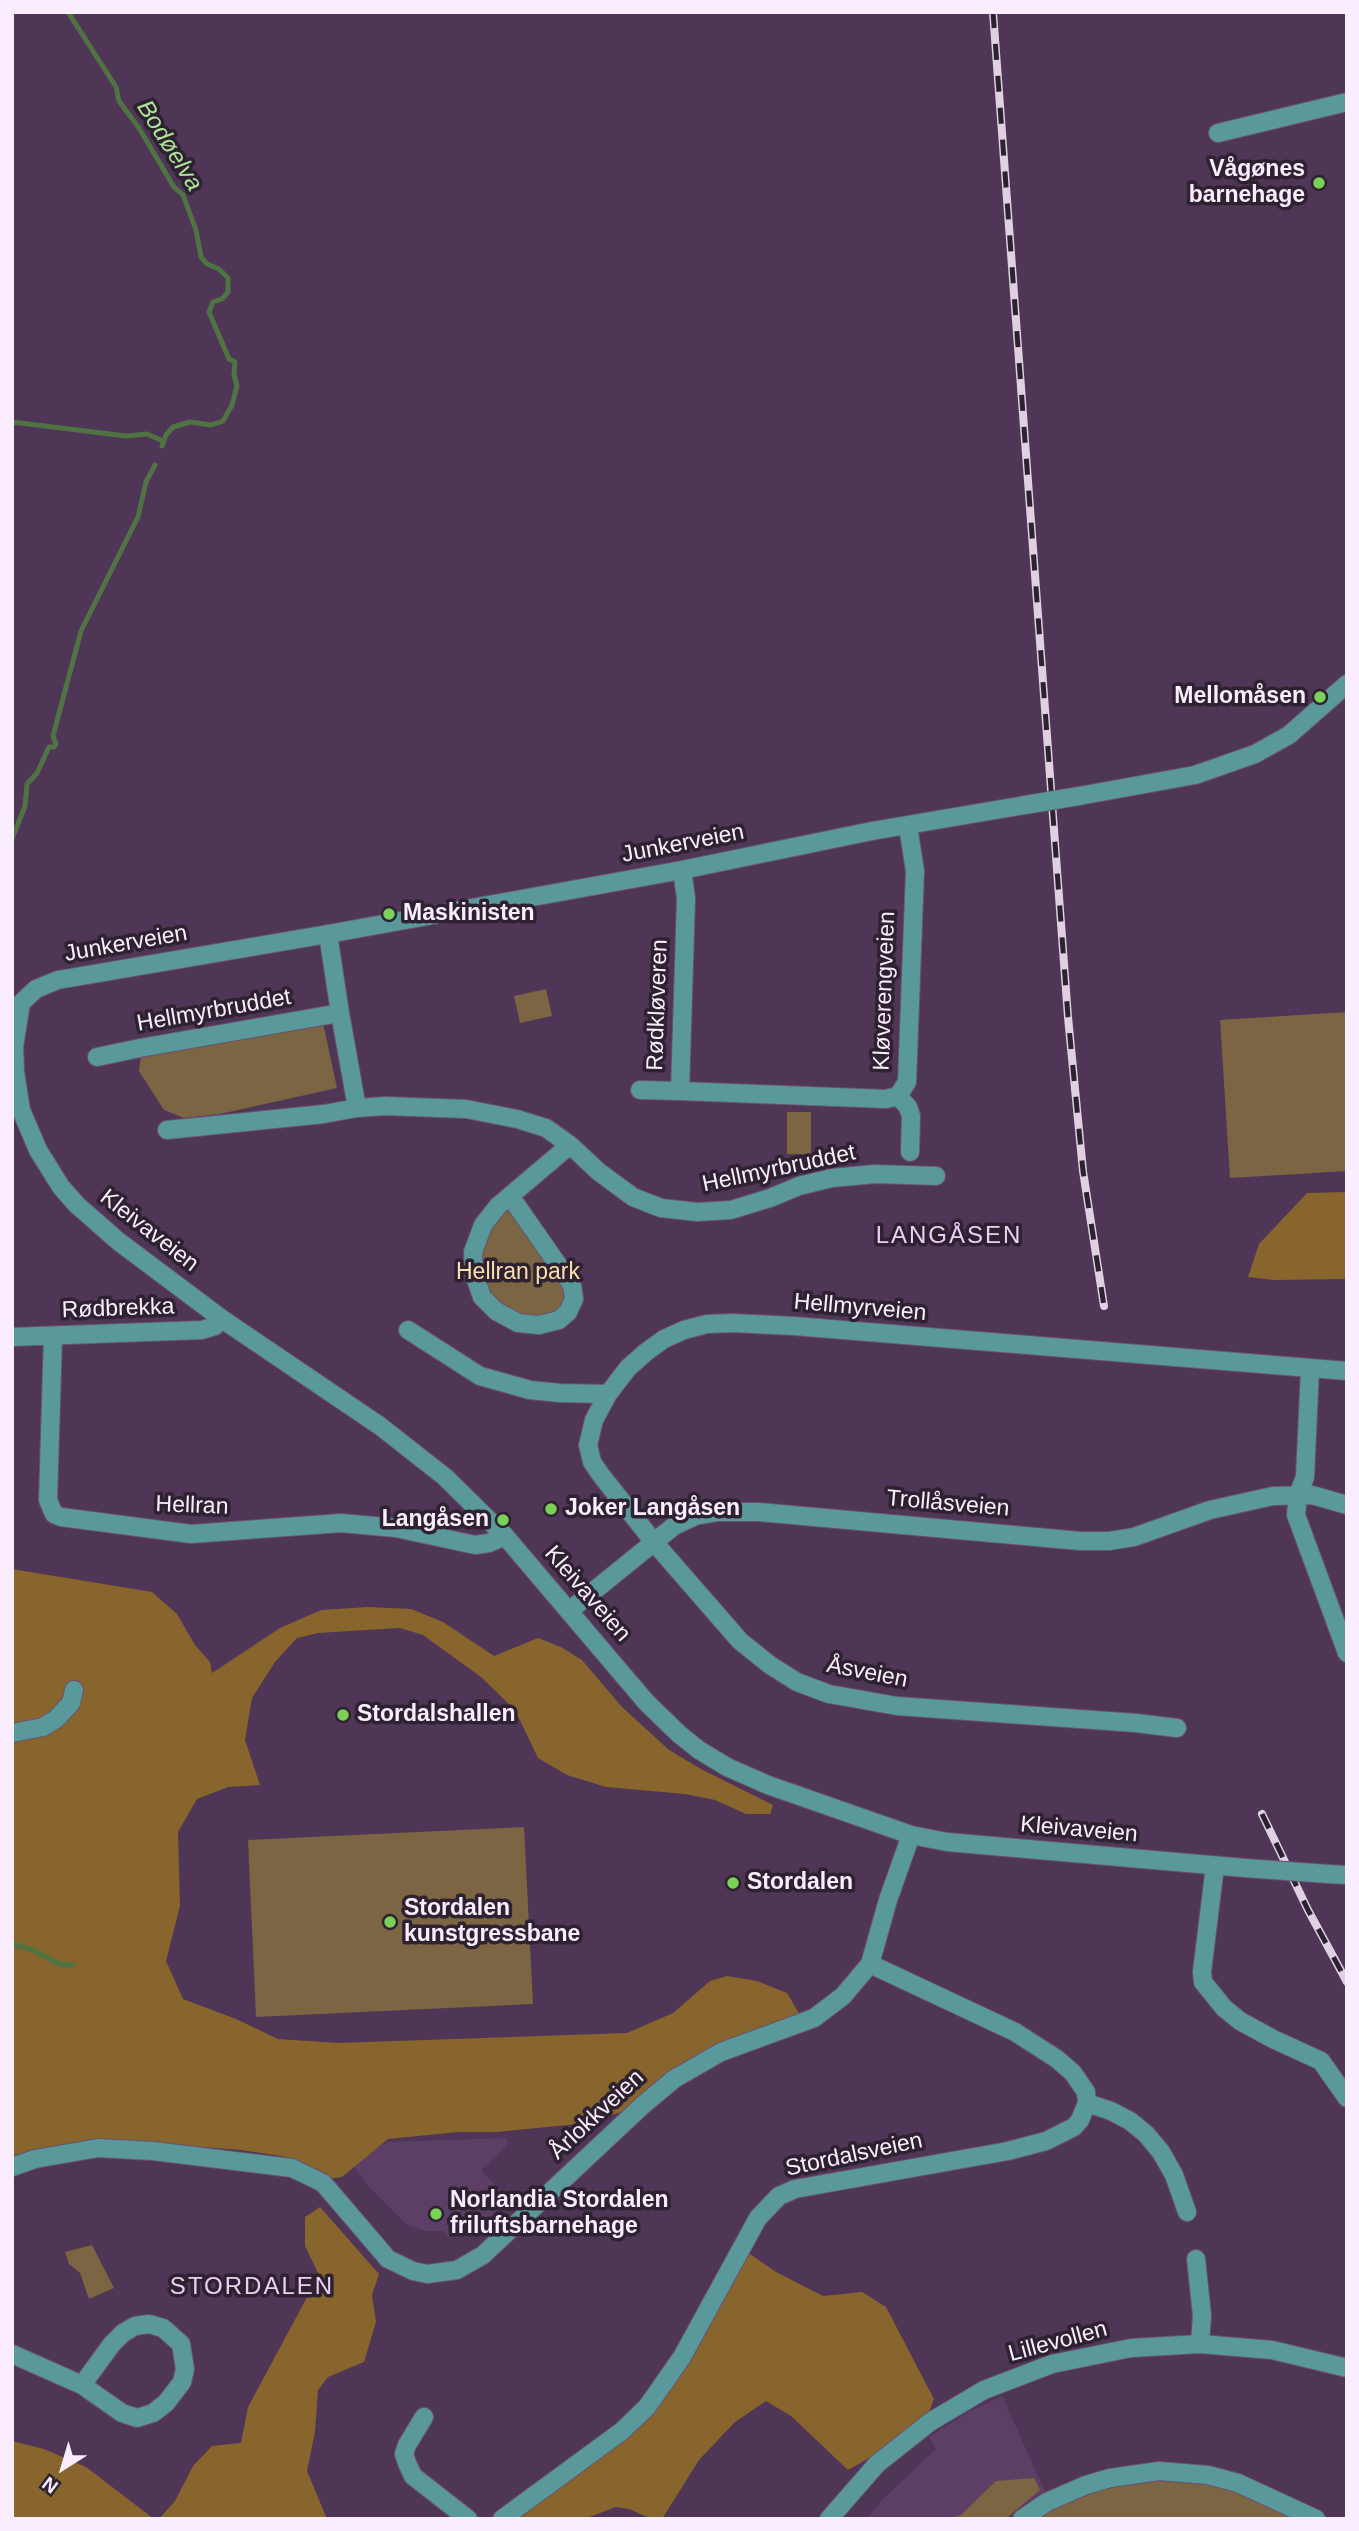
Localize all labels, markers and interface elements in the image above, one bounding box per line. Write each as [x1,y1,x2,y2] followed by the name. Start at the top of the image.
[130,95,208,197] water label: Bodøelva
[1189,156,1305,210] place label: Vågønes barnehage
[1311,175,1327,191] marker: Vågønes barnehage
[1174,683,1306,711] place label: Mellomåsen
[1312,689,1328,705] marker: Mellomåsen
[619,819,747,869] street label: Junkerveien
[403,900,535,928] place label: Maskinisten
[381,906,397,922] marker: Maskinisten
[868,911,902,1071] street label: Kløverengveien
[63,920,189,968] street label: Junkerveien
[642,939,674,1071] street label: Rødkløveren
[135,984,293,1038] street label: Hellmyrbruddet
[700,1139,858,1199] street label: Hellmyrbruddet
[94,1184,204,1278] street label: Kleivaveien
[877,1222,1021,1250] district label: LANGÅSEN
[456,1259,580,1287] park label: Hellran park
[793,1288,927,1328] street label: Hellmyrveien
[61,1293,175,1325] street label: Rødbrekka
[885,1485,1011,1523] street label: Trollåsveien
[155,1491,229,1521] street label: Hellran
[565,1495,740,1523] place label: Joker Langåsen
[543,1501,559,1517] marker: Joker Langåsen
[382,1506,489,1534] place label: Langåsen
[495,1512,511,1528] marker: Langåsen
[538,1541,636,1647] street label: Kleivaveien
[824,1652,910,1694] street label: Åsveien
[357,1701,515,1729] place label: Stordalshallen
[335,1707,351,1723] marker: Stordalshallen
[1019,1811,1139,1849] street label: Kleivaveien
[747,1869,853,1897] place label: Stordalen
[725,1875,741,1891] marker: Stordalen
[404,1895,580,1949] place label: Stordalen kunstgressbane
[382,1914,398,1930] marker: Stordalen kunstgressbane
[544,2064,650,2166] street label: Årlokkveien
[783,2127,925,2183] street label: Stordalsveien
[450,2187,669,2241] place label: Norlandia Stordalen friluftsbarnehage
[428,2206,444,2222] marker: Norlandia Stordalen friluftsbarnehage
[171,2273,333,2301] district label: STORDALEN
[1006,2316,1110,2368] street label: Lillevollen
[28,2433,98,2503] north arrow
[38,2473,62,2498] text: N

